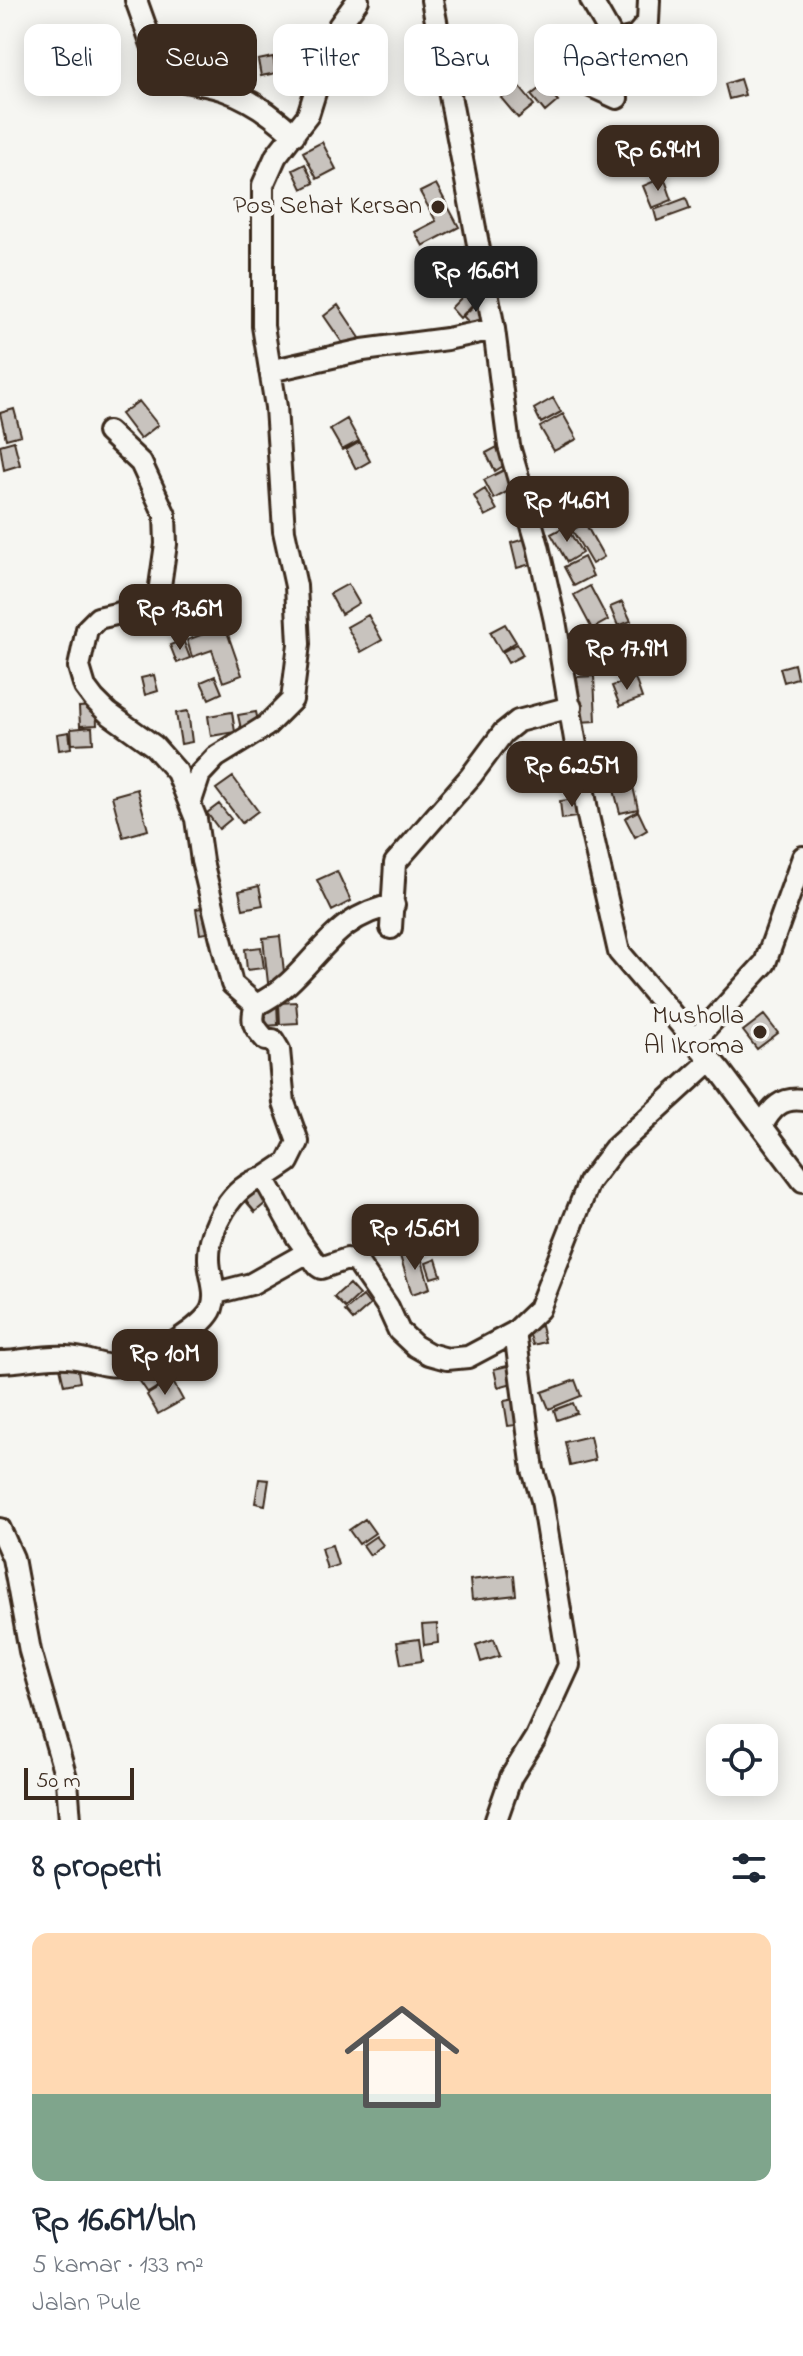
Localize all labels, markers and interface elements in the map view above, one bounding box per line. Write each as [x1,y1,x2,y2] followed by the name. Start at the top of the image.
[24,24,121,96] chip: Beli
[137,24,257,96] chip: Sewa
[273,24,388,96] chip: Filter
[404,24,518,96] chip: Baru
[534,24,717,96] chip: Apartemen
[575,125,741,193] pin: Rp 6.94M
[615,132,701,170] text: Rp 6.94M
[233,188,422,226] place label: Pos Sehat Kersan
[429,198,447,216] marker: Pos Sehat Kersan
[393,246,559,314] pin: Rp 16.6M
[432,253,520,291] text: Rp 16.6M
[484,476,650,544] pin: Rp 14.6M
[524,483,610,521] text: Rp 14.6M
[97,584,263,652] pin: Rp 13.6M
[137,591,223,629] text: Rp 13.6M
[544,624,710,692] pin: Rp 17.9M
[586,631,668,669] text: Rp 17.9M
[489,741,655,809] pin: Rp 6.25M
[524,748,620,786] text: Rp 6.25M
[644,998,744,1066] place label: Musholla Al Ikroma
[751,1023,769,1041] marker: Musholla Al Ikroma
[332,1204,498,1272] pin: Rp 15.6M
[370,1211,460,1249] text: Rp 15.6M
[100,1329,230,1397] pin: Rp 10M
[130,1336,200,1374] text: Rp 10M
[706,1724,778,1796] map controls
[706,1724,778,1796] button: locate
[24,1764,134,1800] scale bar
[36,1766,81,1798] text: 50 m
[32,1843,162,1893] text: 8 properti
[727,1846,771,1890] icon: filters
[330,1985,474,2129] icon: home
[32,2197,196,2247] text: Rp 16.6M/bln
[32,2247,204,2285] text: 5 kamar · 133 m²
[32,2285,141,2323] text: Jalan Pule

